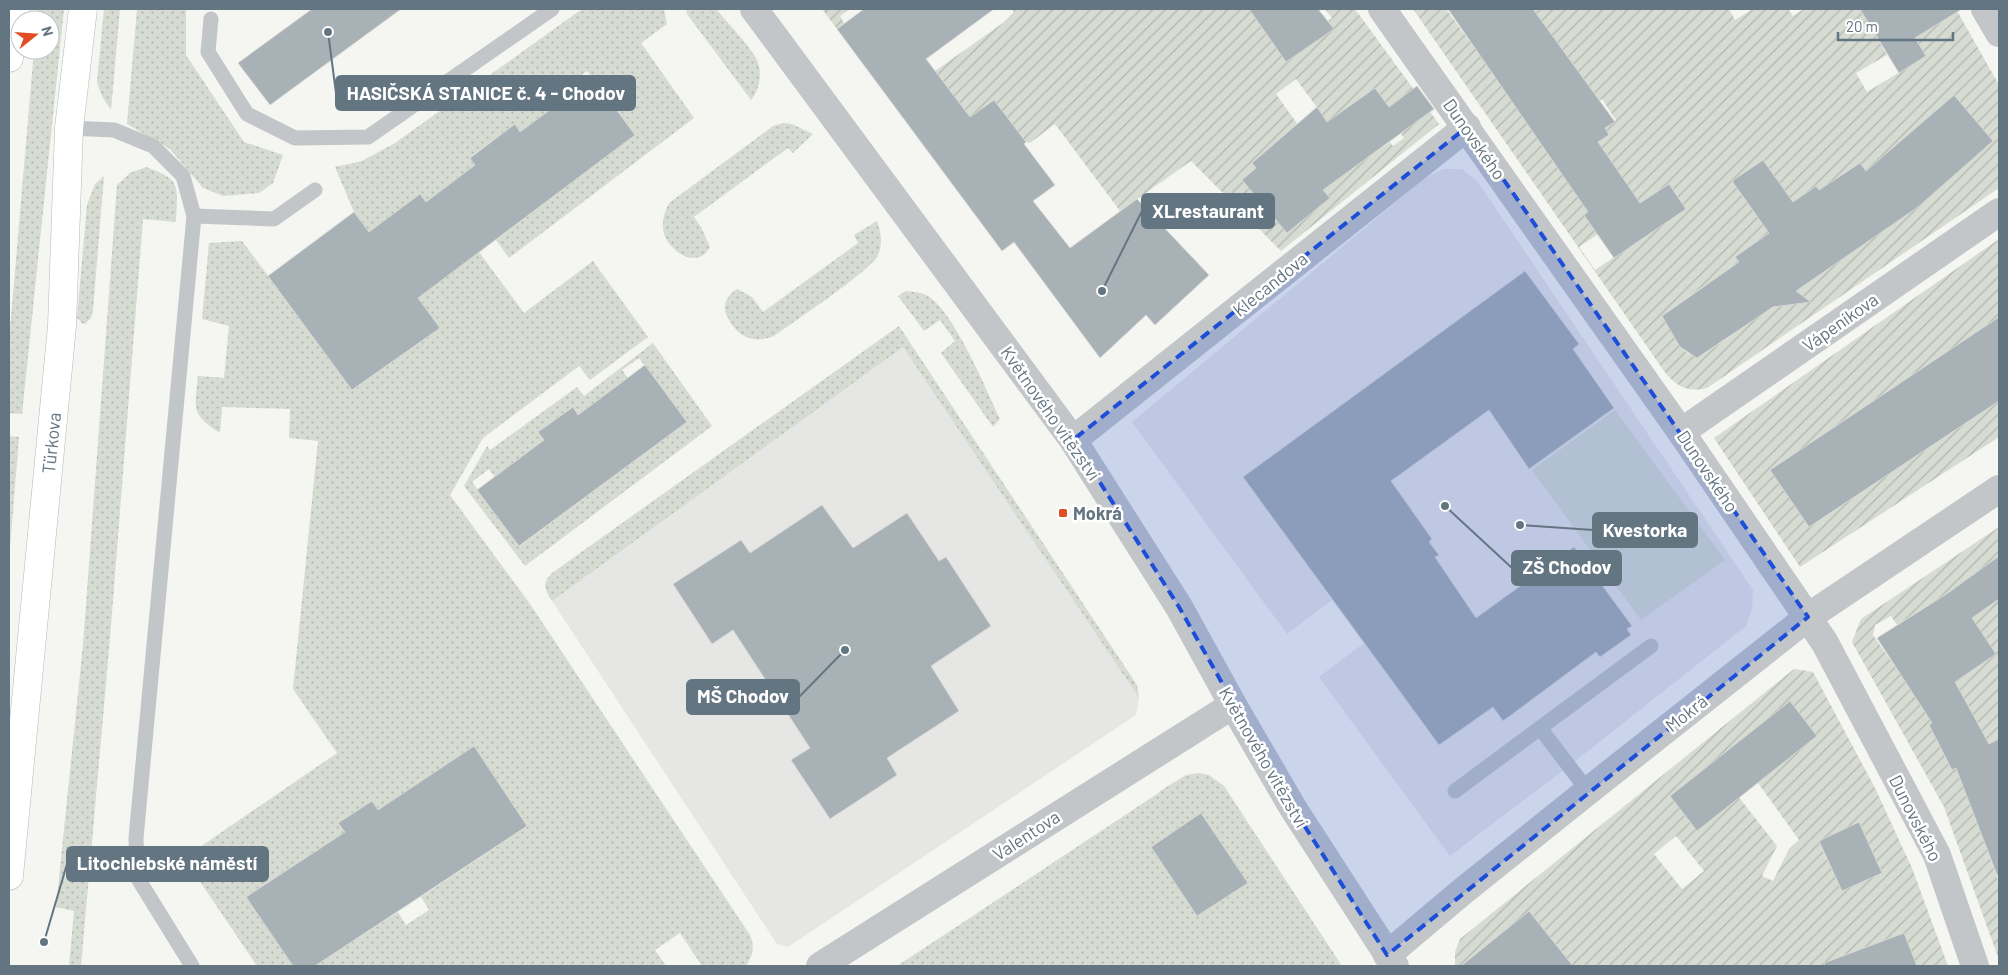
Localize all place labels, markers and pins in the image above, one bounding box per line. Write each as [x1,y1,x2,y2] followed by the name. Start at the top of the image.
[336,76,635,110] callout: HASIČSKÁ STANICE č. 4 - Chodov
[1142,194,1274,228] callout: XLrestaurant
[1073,502,1122,524] place label: Mokrá
[1057,507,1069,519] marker: Mokrá
[1593,513,1697,547] callout: Kvestorka
[1512,551,1621,585] callout: ZŠ Chodov
[687,680,799,714] callout: MŠ Chodov
[67,847,268,881] callout: Litochlebské náměstí

